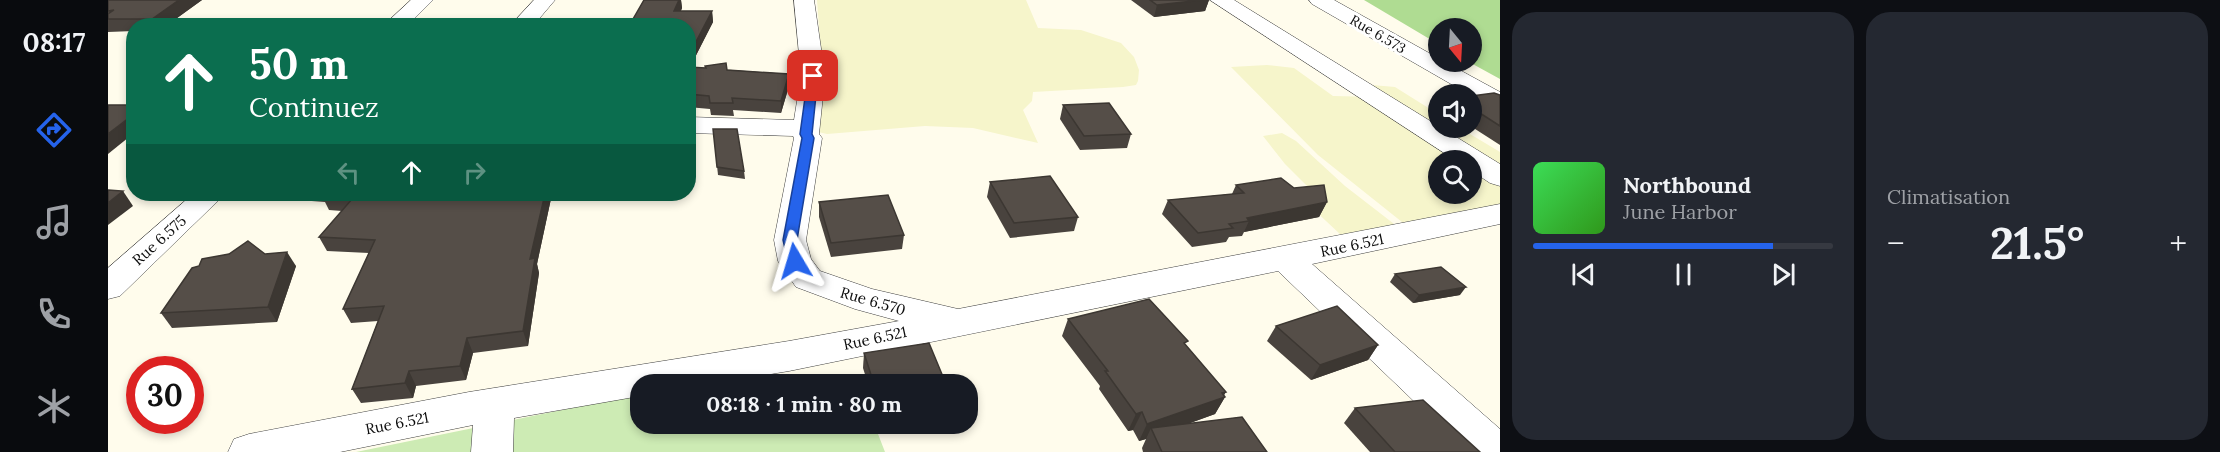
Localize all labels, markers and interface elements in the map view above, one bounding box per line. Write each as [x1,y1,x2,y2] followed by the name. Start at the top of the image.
[1347,11,1409,57] street label: Rue 6.573
[1428,18,1482,72] north arrow
[1428,18,1482,204] map controls
[23,25,86,59] text: 08:17
[249,37,348,91] text: 50 m
[150,42,228,120] icon: ahead
[787,50,838,101] pin
[796,59,829,92] icon: arrive
[1428,84,1482,138] button: sound
[249,90,379,124] text: Continuez
[33,109,75,151] icon: directions
[1428,150,1482,204] button: search
[332,156,365,189] icon: left
[395,156,428,189] icon: ahead
[458,156,491,189] icon: right
[1623,171,1751,199] text: Northbound
[1887,184,2010,209] text: Climatisation
[1623,199,1737,224] text: June Harbor
[33,201,75,243] icon: music
[128,211,190,269] street label: Rue 6.575
[1990,214,2084,271] text: 21.5°
[1887,222,1905,264] text: −
[2169,222,2187,264] text: +
[763,229,827,293] position arrow
[1318,229,1386,261] street label: Rue 6.521
[1567,258,1600,291] icon: previous
[1667,258,1700,291] icon: pause
[1767,258,1800,291] icon: next
[838,283,908,319] street label: Rue 6.570
[33,293,75,335] icon: phone
[841,322,909,354] street label: Rue 6.521
[126,356,204,434] speed limit sign: 30
[33,385,75,427] icon: climate
[706,390,902,418] text: 08:18 · 1 min · 80 m
[364,408,430,438] street label: Rue 6.521

